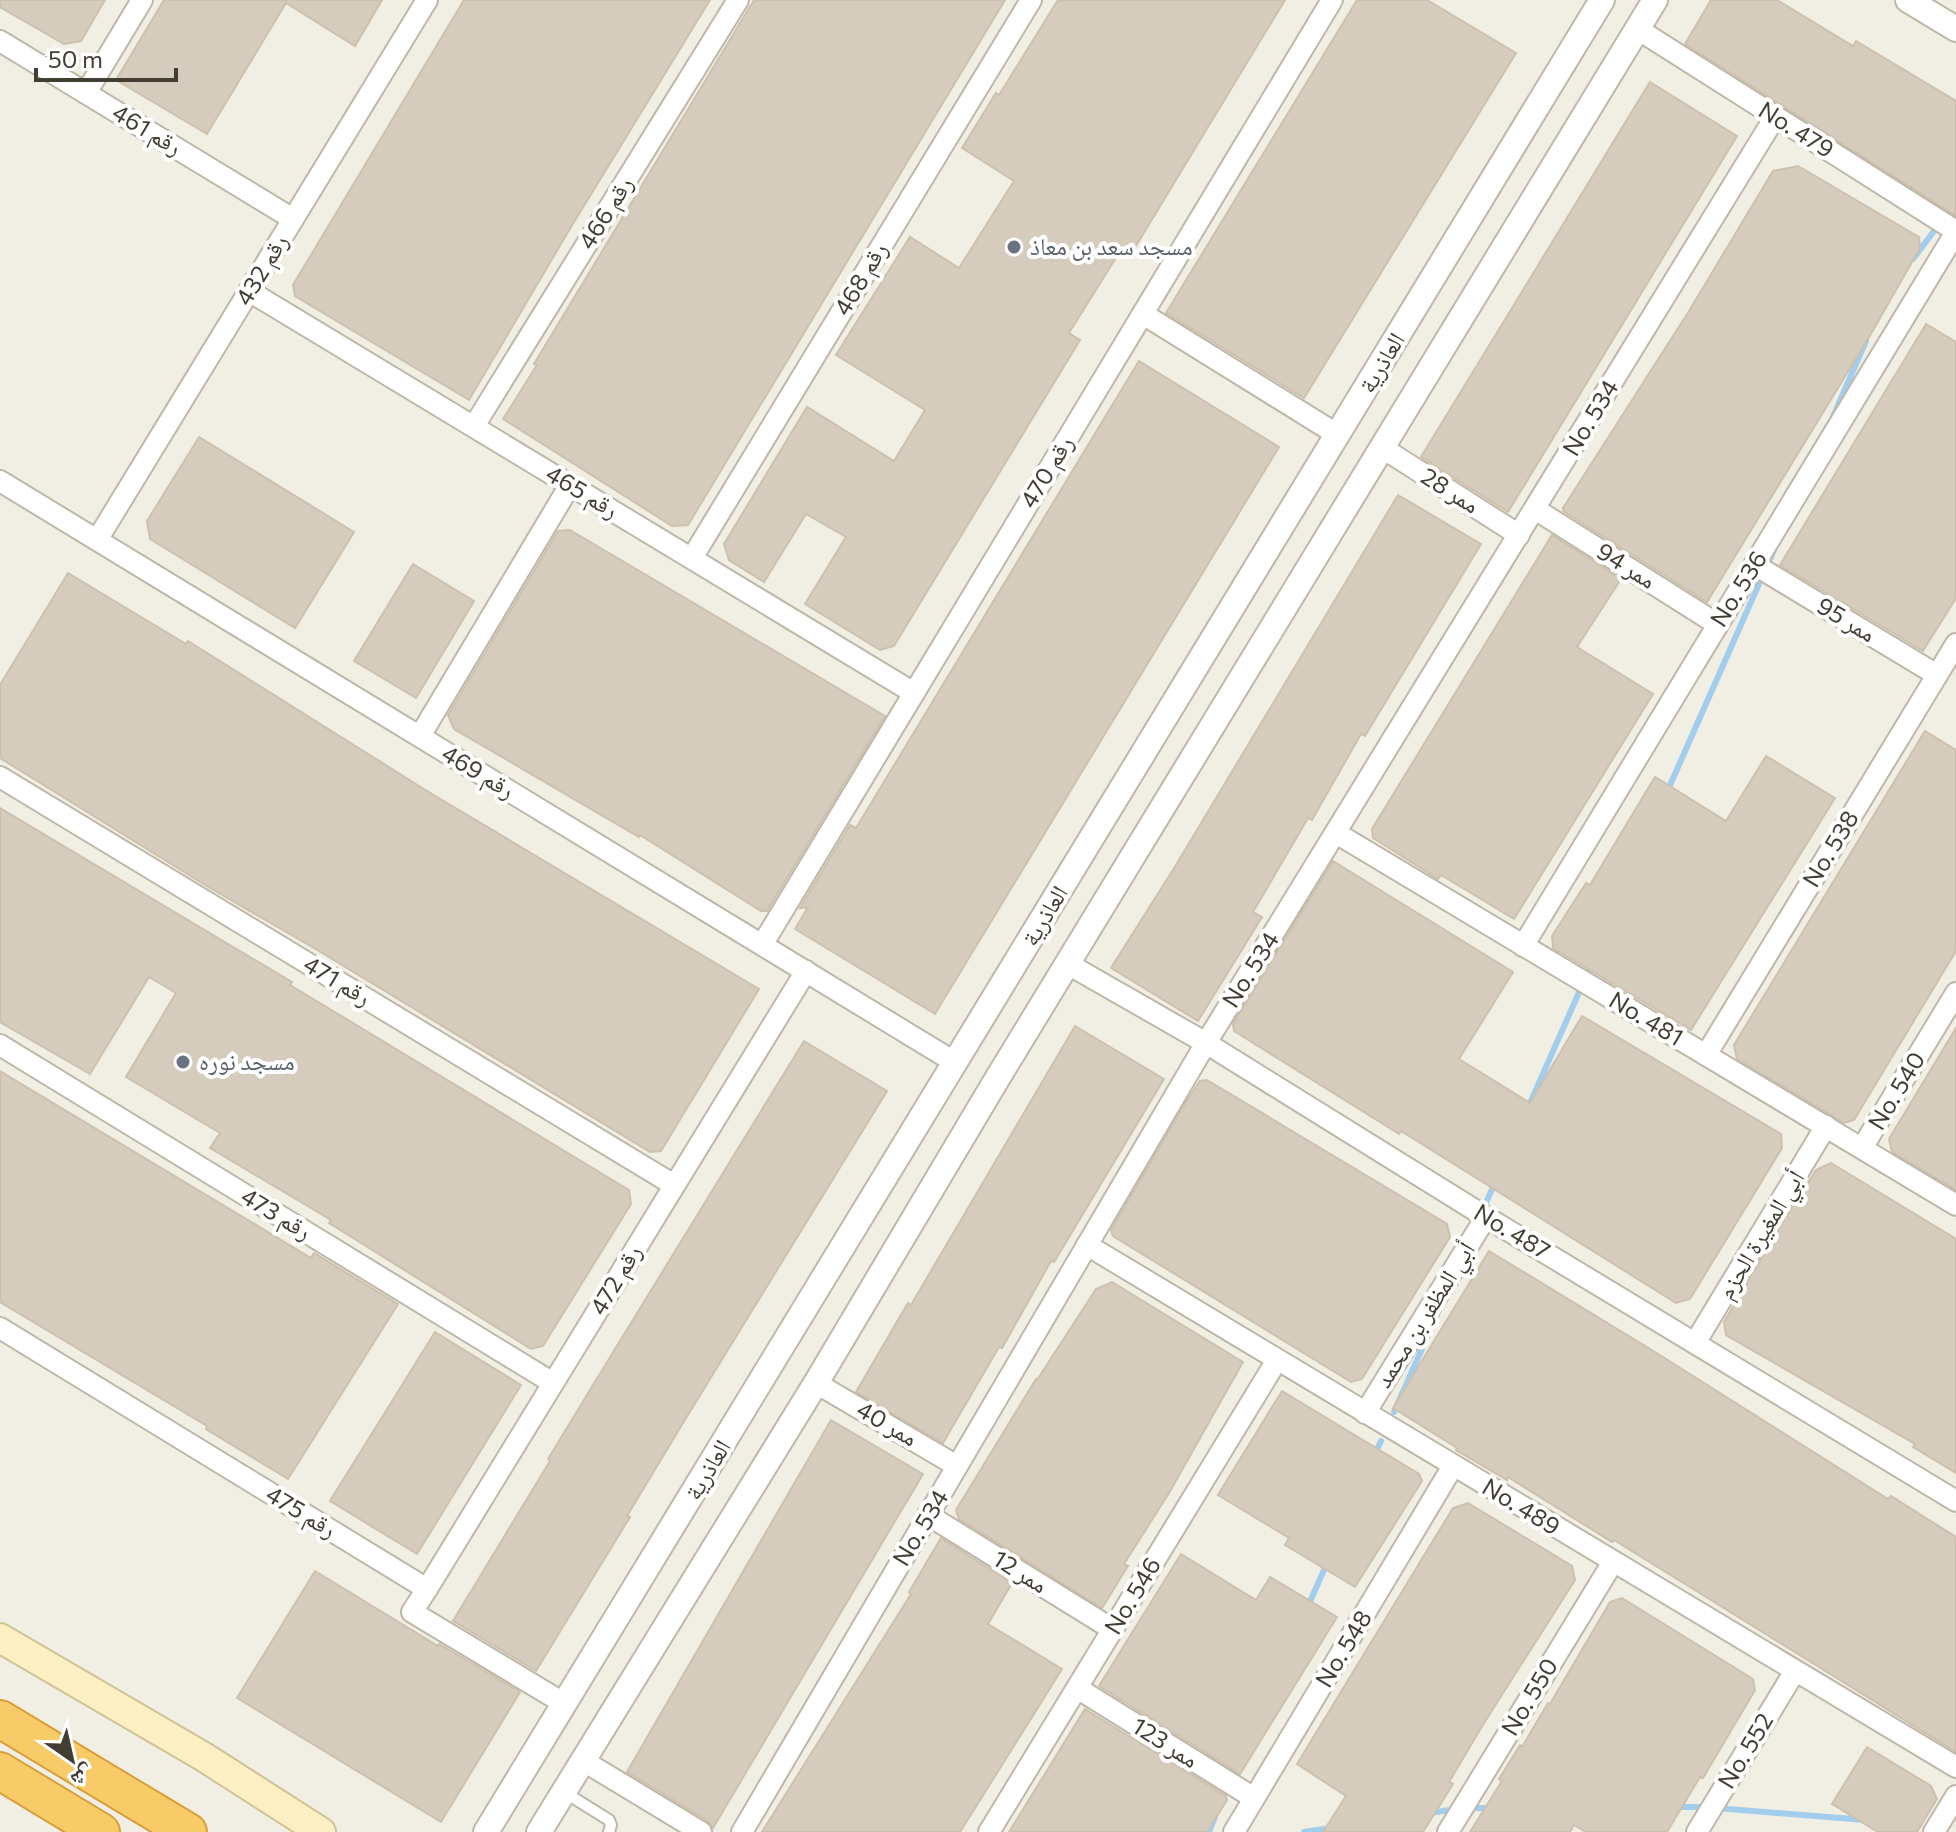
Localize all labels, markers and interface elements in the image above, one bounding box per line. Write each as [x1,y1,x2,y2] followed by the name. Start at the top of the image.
[36,32,176,82] scale bar
[48,44,103,73] text: 50 m
[1754,94,1840,163] street label: No. 479
[106,97,188,163] street label: رقم 461
[571,171,641,255] street label: رقم 466
[228,228,296,312] street label: رقم 432
[1030,231,1193,261] place label: مسجد سعد بن معاذ
[827,236,895,322] street label: رقم 468
[1005,238,1023,256] marker: مسجد سعد بن معاذ
[1352,327,1410,398] street label: العاذرية
[1556,374,1624,461] street label: No. 534
[1013,430,1081,514] street label: رقم 470
[540,458,624,526] street label: رقم 465
[1416,461,1485,519] street label: ممر 28
[1592,535,1662,594] street label: ممر 94
[1703,545,1772,632] street label: No. 536
[1812,590,1881,647] street label: ممر 95
[436,738,520,806] street label: رقم 469
[1796,805,1864,892] street label: No. 538
[1015,880,1073,951] street label: العاذرية
[1215,926,1284,1013] street label: No. 534
[297,948,377,1014] street label: رقم 471
[1604,984,1689,1051] street label: No. 481
[199,1046,295,1075] place label: مسجد نوره
[1861,1046,1930,1135] street label: No. 540
[174,1053,192,1071] marker: مسجد نوره
[1710,1165,1815,1307] street label: أبي المغيرة الحزم
[235,1180,317,1248] street label: رقم 473
[1469,1197,1556,1265] street label: No. 487
[1367,1236,1485,1396] street label: أبي المظفر بن محمد
[583,1239,649,1321] street label: رقم 472
[852,1394,923,1452] street label: ممر 40
[678,1434,736,1505] street label: العاذرية
[1478,1471,1566,1540] street label: No. 489
[260,1478,342,1546] street label: رقم 475
[886,1484,954,1571] street label: No. 534
[988,1543,1053,1599] street label: ممر 12
[1097,1551,1166,1639] street label: No. 546
[1308,1604,1377,1692] street label: No. 548
[1494,1652,1563,1740] street label: No. 550
[1711,1707,1779,1793] street label: No. 552
[1127,1710,1204,1773] street label: ممر 123
[32,1720,112,1800] north arrow
[66,1758,101,1795] text: ش

